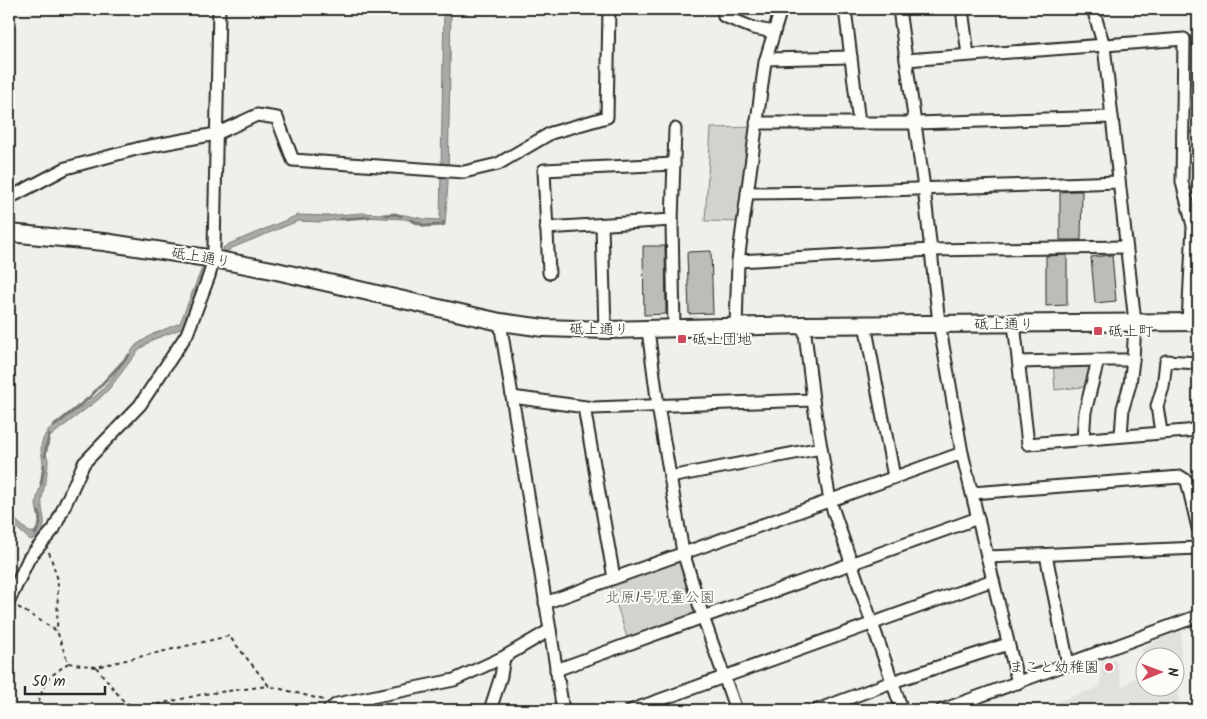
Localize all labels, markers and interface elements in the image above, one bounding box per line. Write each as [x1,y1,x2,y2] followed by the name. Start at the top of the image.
[169,241,232,275] street label: 砥上通り
[974,313,1034,337] street label: 砥上通り
[569,317,629,343] street label: 砥上通り
[1108,320,1154,344] place label: 砥上町
[1092,325,1104,337] marker: 砥上町
[692,328,752,352] place label: 砥上団地
[676,333,688,345] marker: 砥上団地
[605,586,715,610] park label: 北原1号児童公園
[1134,646,1184,696] north arrow
[1009,656,1099,680] place label: まこと幼稚園
[1103,661,1115,673] marker: まこと幼稚園
[25,664,105,696] scale bar
[1161,667,1183,677] text: N
[32,670,66,694] text: 50 m

